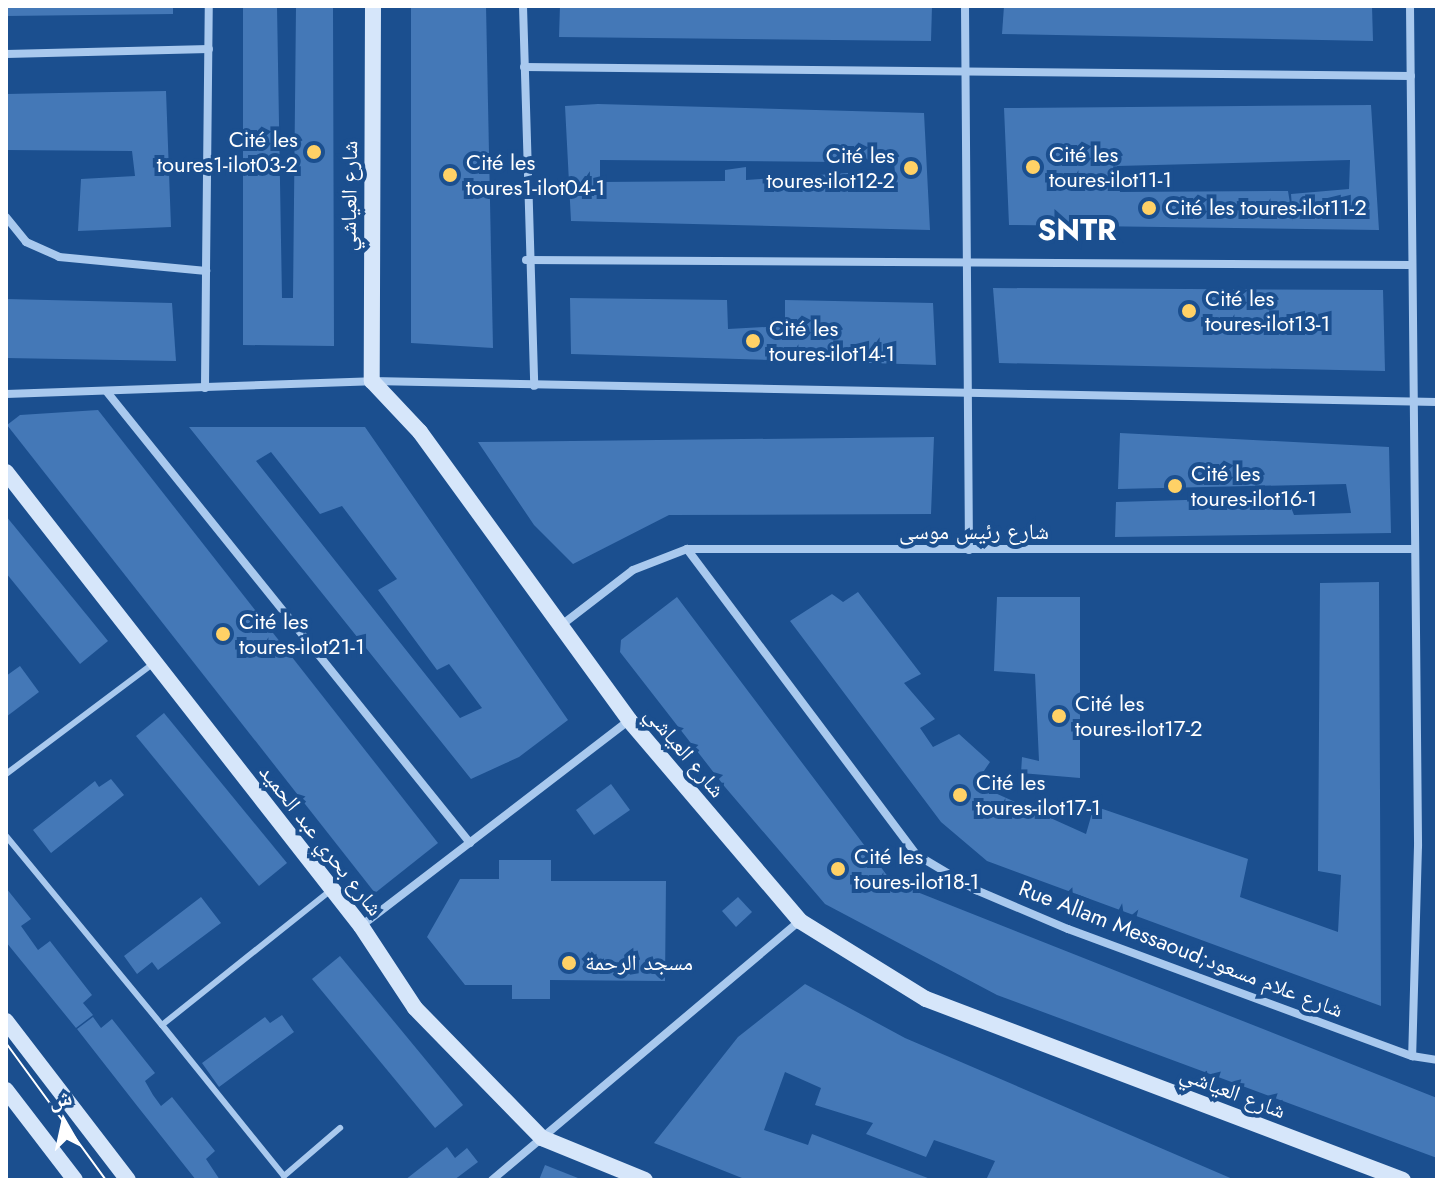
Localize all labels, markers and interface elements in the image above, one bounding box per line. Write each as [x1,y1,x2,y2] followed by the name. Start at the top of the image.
[157,126,298,178] place label: Cité les toures1-ilot03-2
[335,141,363,251] street label: شارع العياشي
[1049,141,1172,192] place label: Cité les toures-ilot11-1
[766,142,895,194] place label: Cité les toures-ilot12-2
[305,143,323,161] marker: Cité les toures1-ilot03-2
[466,149,605,200] place label: Cité les toures1-ilot04-1
[1024,158,1042,176] marker: Cité les toures-ilot11-1
[902,159,920,177] marker: Cité les toures-ilot12-2
[441,166,459,184] marker: Cité les toures1-ilot04-1
[1165,195,1367,221] place label: Cité les toures-ilot11-2
[1140,199,1158,217] marker: Cité les toures-ilot11-2
[1038,212,1116,248] district label: SNTR
[1205,285,1330,336] place label: Cité les toures-ilot13-1
[1180,302,1198,320] marker: Cité les toures-ilot13-1
[769,315,895,366] place label: Cité les toures-ilot14-1
[744,332,762,350] marker: Cité les toures-ilot14-1
[1191,460,1317,512] place label: Cité les toures-ilot16-1
[1166,477,1184,495] marker: Cité les toures-ilot16-1
[899,519,1049,545] street label: شارع رئيس موسى
[239,608,365,660] place label: Cité les toures-ilot21-1
[214,625,232,643] marker: Cité les toures-ilot21-1
[1075,690,1203,742] place label: Cité les toures-ilot17-2
[639,701,731,803] street label: شارع العياشي
[1050,707,1068,725] marker: Cité les toures-ilot17-2
[254,759,388,921] street label: شارع بحري عبد الحميد
[976,769,1101,820] place label: Cité les toures-ilot17-1
[951,786,969,804] marker: Cité les toures-ilot17-1
[854,843,979,894] place label: Cité les toures-ilot18-1
[829,860,847,878] marker: Cité les toures-ilot18-1
[1015,875,1347,1023] street label: Rue Allam Messaoud;شارع علام مسعود
[585,950,693,976] place label: مسجد الرحمة
[560,954,578,972] marker: مسجد الرحمة
[1177,1060,1289,1124] street label: شارع العياشي
[46,1081,74,1116] text: ش
[24,1082,104,1162] north arrow

